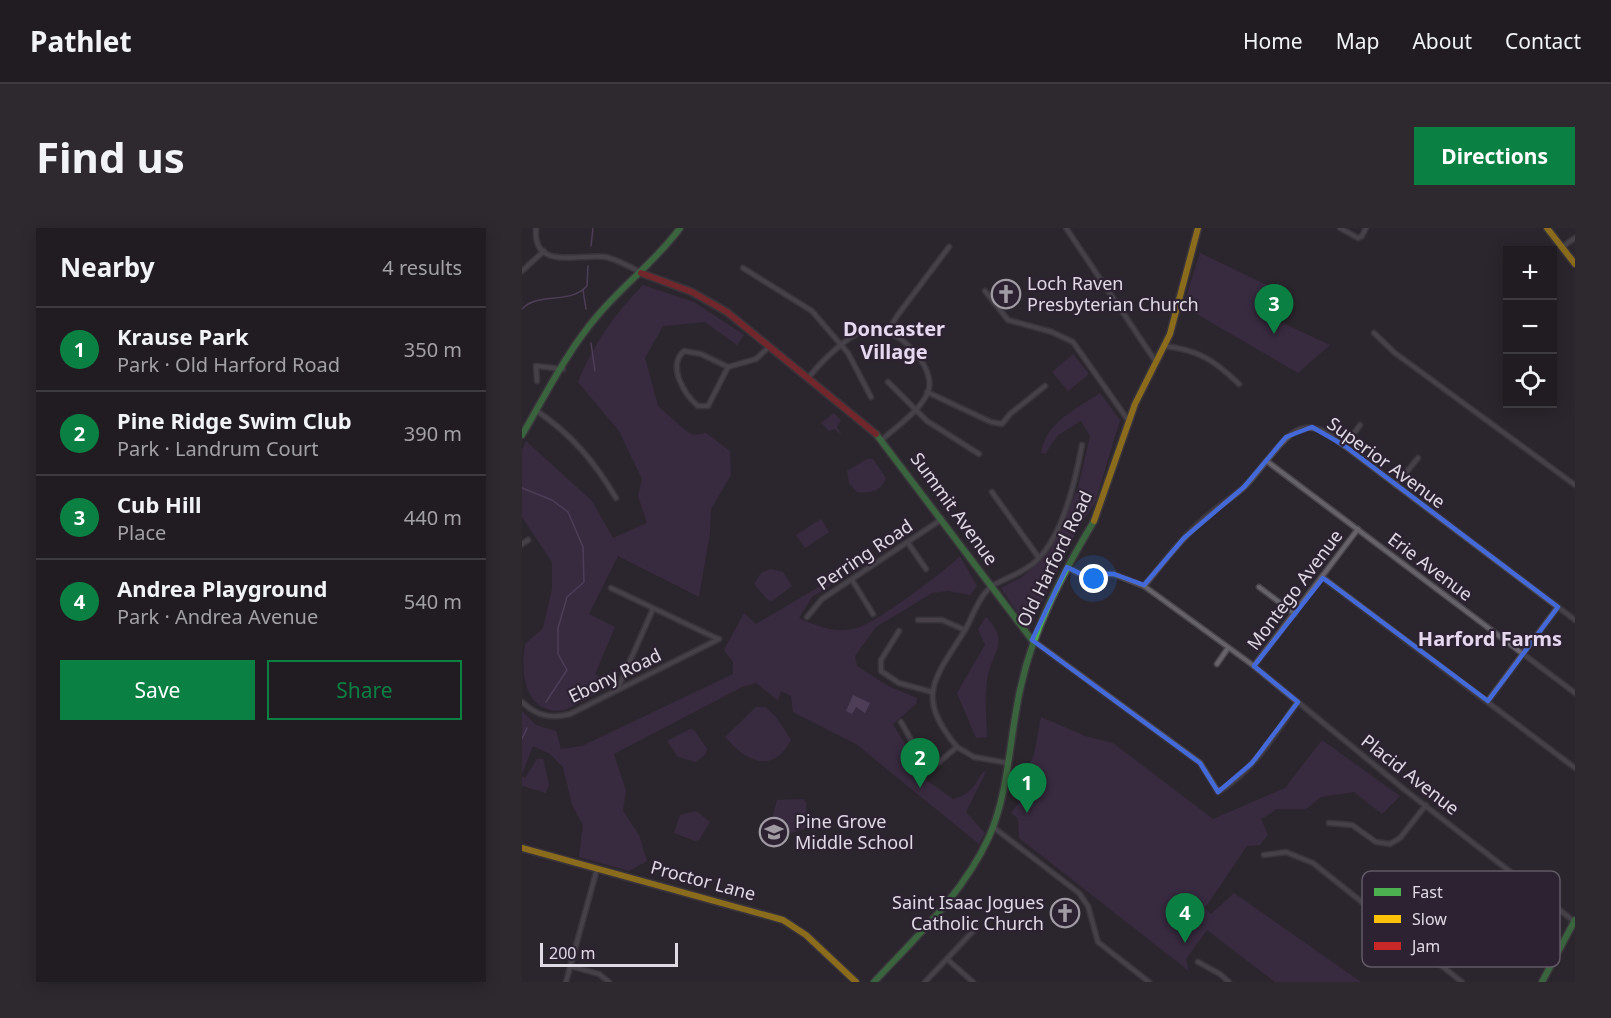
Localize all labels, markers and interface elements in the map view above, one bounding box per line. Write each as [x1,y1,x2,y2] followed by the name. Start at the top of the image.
[30,22,132,60] text: Pathlet
[1243,27,1303,55] text: Home
[1336,27,1379,55] text: Map
[1412,27,1472,55] text: About
[1505,27,1581,55] text: Contact
[1414,127,1575,185] button: Directions
[36,128,185,185] text: Find us
[1503,246,1557,408] map controls
[1503,246,1557,300] button: +
[60,249,155,285] text: Nearby
[382,254,462,281] text: 4 results
[1027,271,1199,316] place label: Loch Raven Presbyterian Church
[990,278,1022,310] church icon: Loch Raven Presbyterian Church
[1254,285,1293,334] pin: 3
[1503,300,1557,354] button: −
[843,315,945,365] district label: Doncaster Village
[117,321,249,351] text: Krause Park
[74,336,85,363] text: 1
[404,336,462,363] text: 350 m
[117,351,340,378] text: Park · Old Harford Road
[1503,354,1557,408] button: locate
[117,405,352,435] text: Pine Ridge Swim Club
[1323,411,1450,513] street label: Superior Avenue
[74,420,85,447] text: 2
[404,420,462,447] text: 390 m
[117,435,318,462] text: Park · Landrum Court
[906,447,1004,570] street label: Summit Avenue
[1011,487,1097,631] street label: Old Harford Road
[117,489,202,519] text: Cub Hill
[74,504,85,531] text: 3
[404,504,462,531] text: 440 m
[812,513,917,595] street label: Perring Road
[117,519,166,546] text: Place
[1241,524,1347,654] street label: Montego Avenue
[1383,526,1478,606] street label: Erie Avenue
[1079,564,1108,593] your location
[117,573,327,603] text: Andrea Playground
[74,588,85,615] text: 4
[404,588,462,615] text: 540 m
[117,603,318,630] text: Park · Andrea Avenue
[1418,625,1562,652] district label: Harford Farms
[564,642,665,708] street label: Ebony Road
[60,660,255,720] button: Save
[267,660,462,720] button: Share
[1357,728,1464,820] street label: Placid Avenue
[900,738,940,788] pin: 2
[1008,764,1046,813] pin: 1
[795,809,914,854] place label: Pine Grove Middle School
[758,816,790,848] school or university icon: Pine Grove Middle School
[648,854,758,906] street label: Proctor Lane
[1362,871,1560,967] legend
[1412,881,1443,903] text: Fast
[892,890,1044,935] place label: Saint Isaac Jogues Catholic Church
[1166,894,1204,943] pin: 4
[1049,897,1081,929] church icon: Saint Isaac Jogues Catholic Church
[1412,908,1447,930] text: Slow
[1410,935,1440,957] text: Jam
[540,940,678,968] scale bar
[549,942,596,964] text: 200 m

